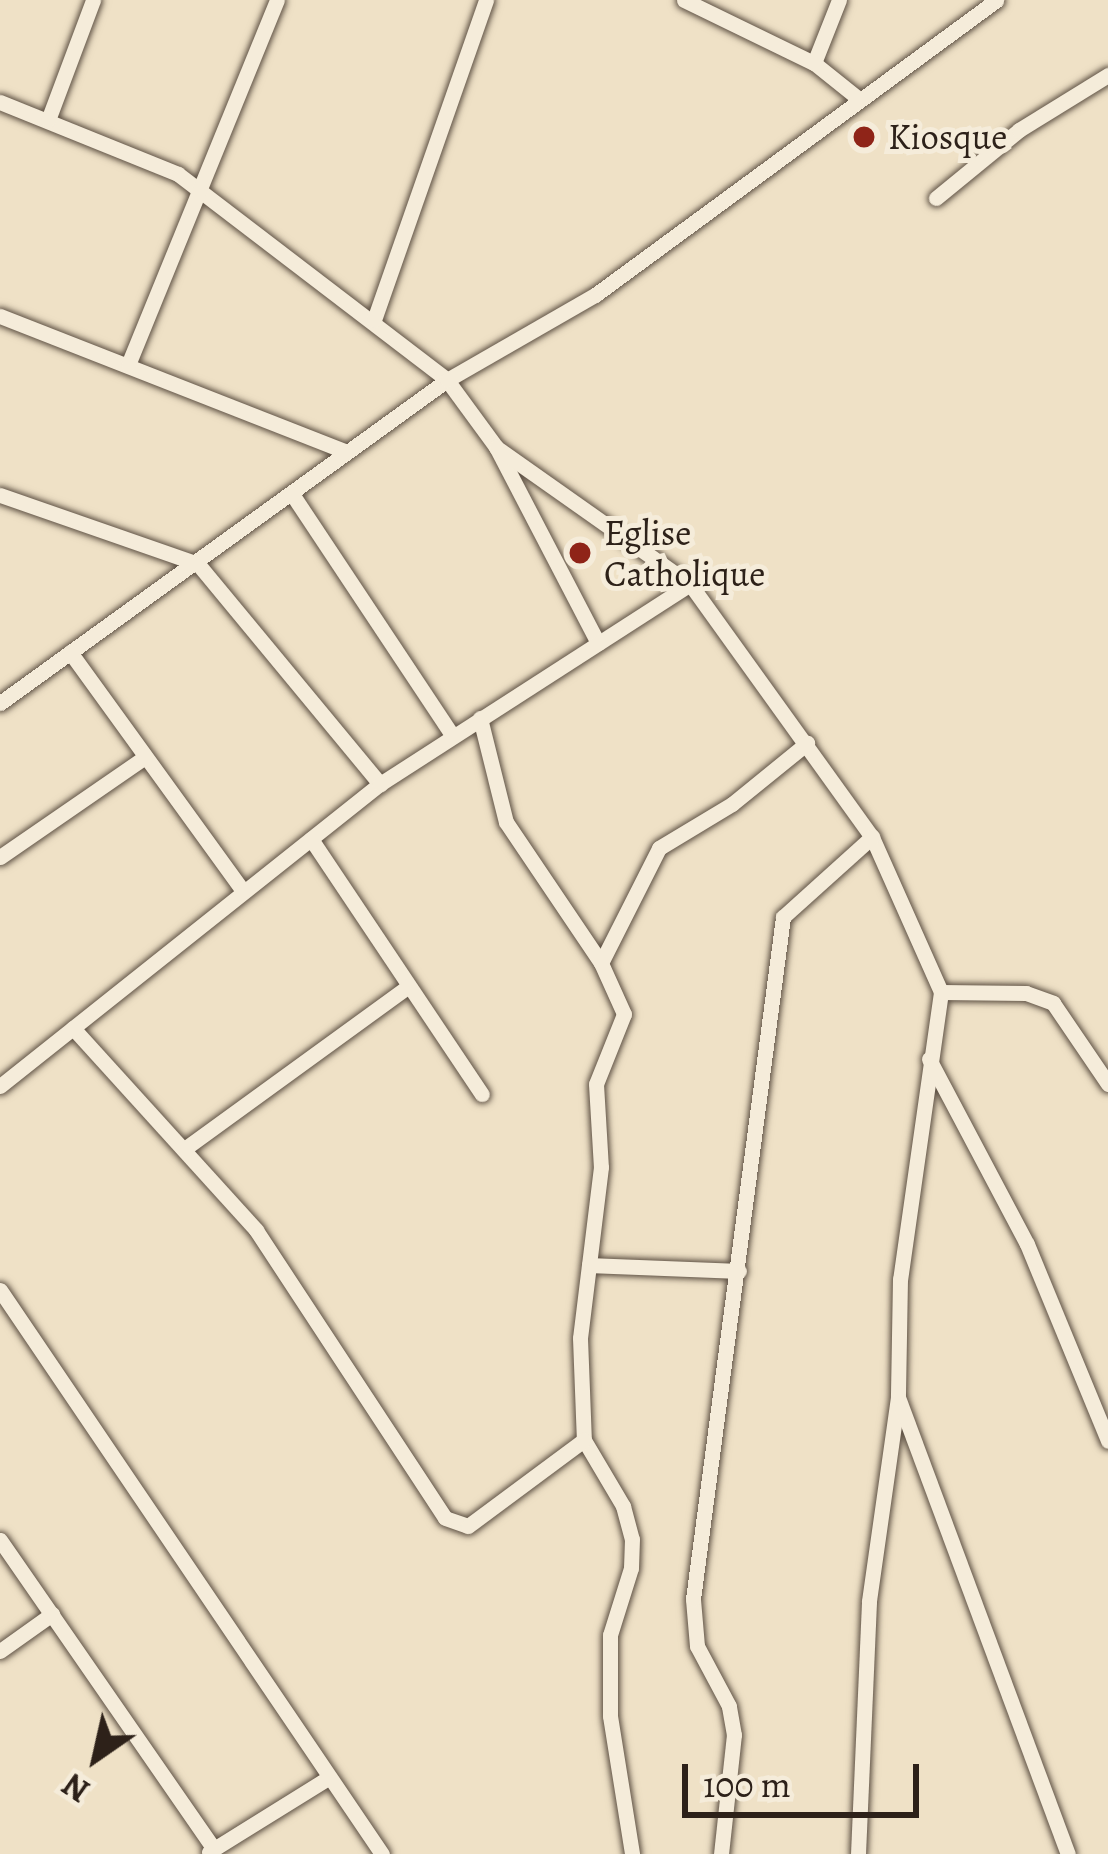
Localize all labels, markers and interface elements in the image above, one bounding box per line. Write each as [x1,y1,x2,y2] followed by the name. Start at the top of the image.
[888,115,1007,159] place label: Kiosque
[851,124,877,150] marker: Kiosque
[604,510,765,595] place label: Eglise Catholique
[567,540,593,566] marker: Eglise Catholique
[36,1698,156,1818] north arrow
[688,1740,925,1814] scale bar
[703,1760,791,1809] text: 100 m
[53,1763,98,1814] text: N

